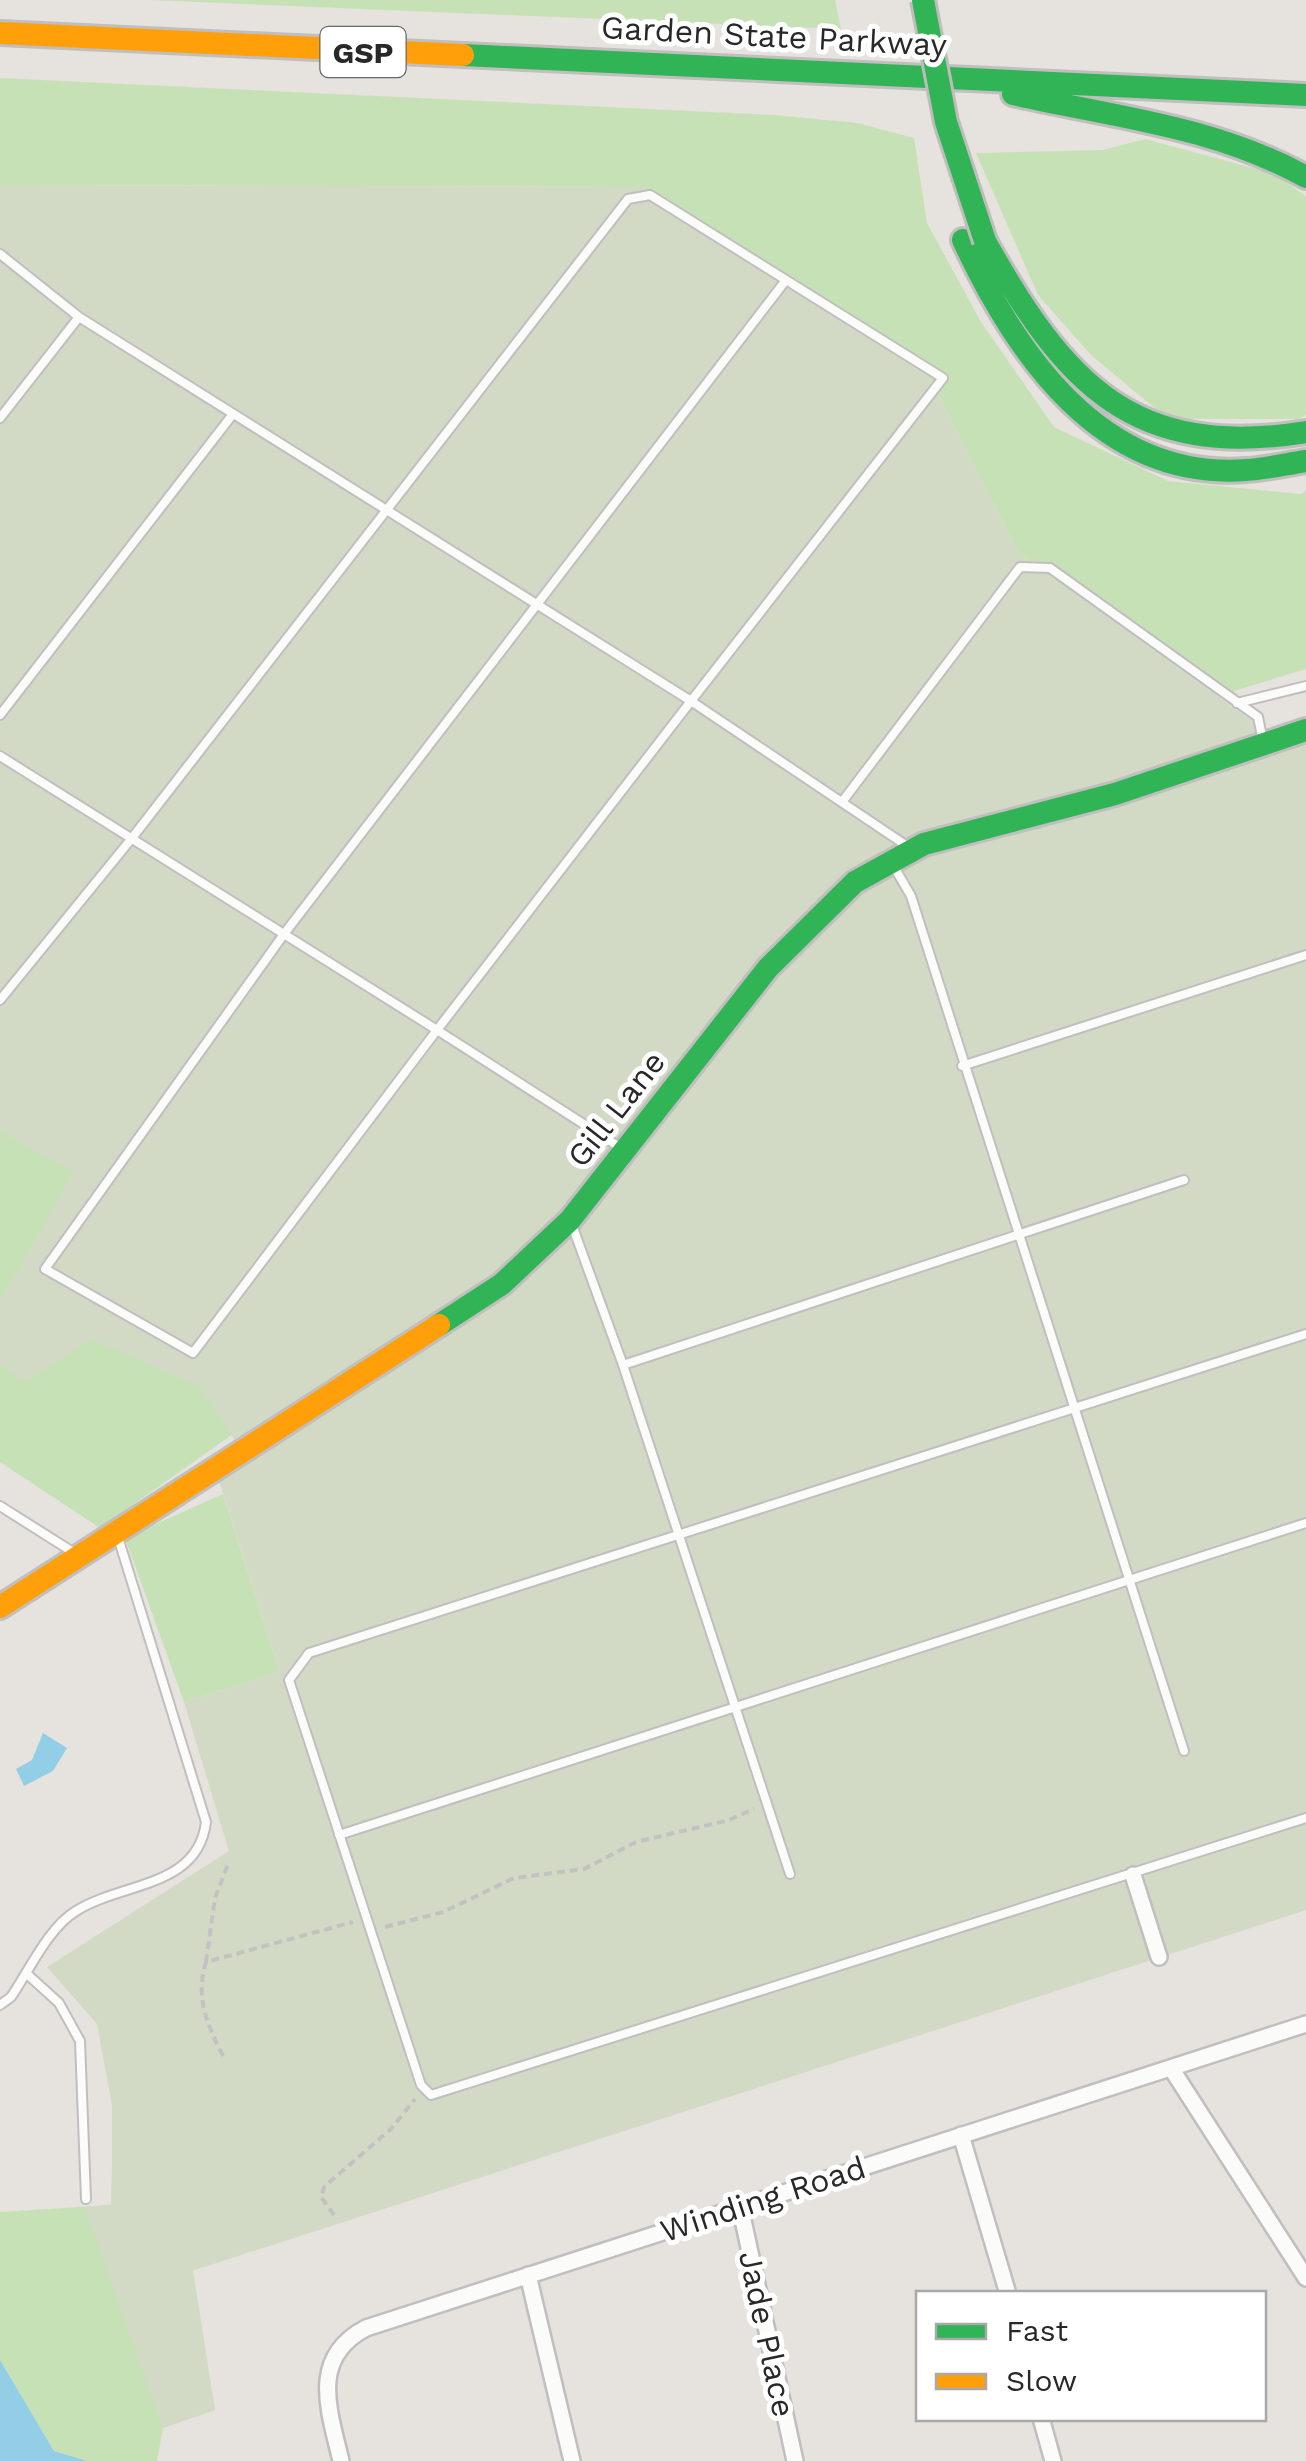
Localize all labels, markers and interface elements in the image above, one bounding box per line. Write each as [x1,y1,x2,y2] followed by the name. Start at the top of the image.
[600,8,948,64] street label: Garden State Parkway
[320,27,406,77] road number: GSP
[559,1043,673,1175] street label: Gill Lane
[656,2148,870,2250] street label: Winding Road
[731,2247,803,2421] street label: Jade Place
[916,2291,1266,2421] legend
[1006,2313,1069,2348] text: Fast
[1006,2363,1077,2398] text: Slow

